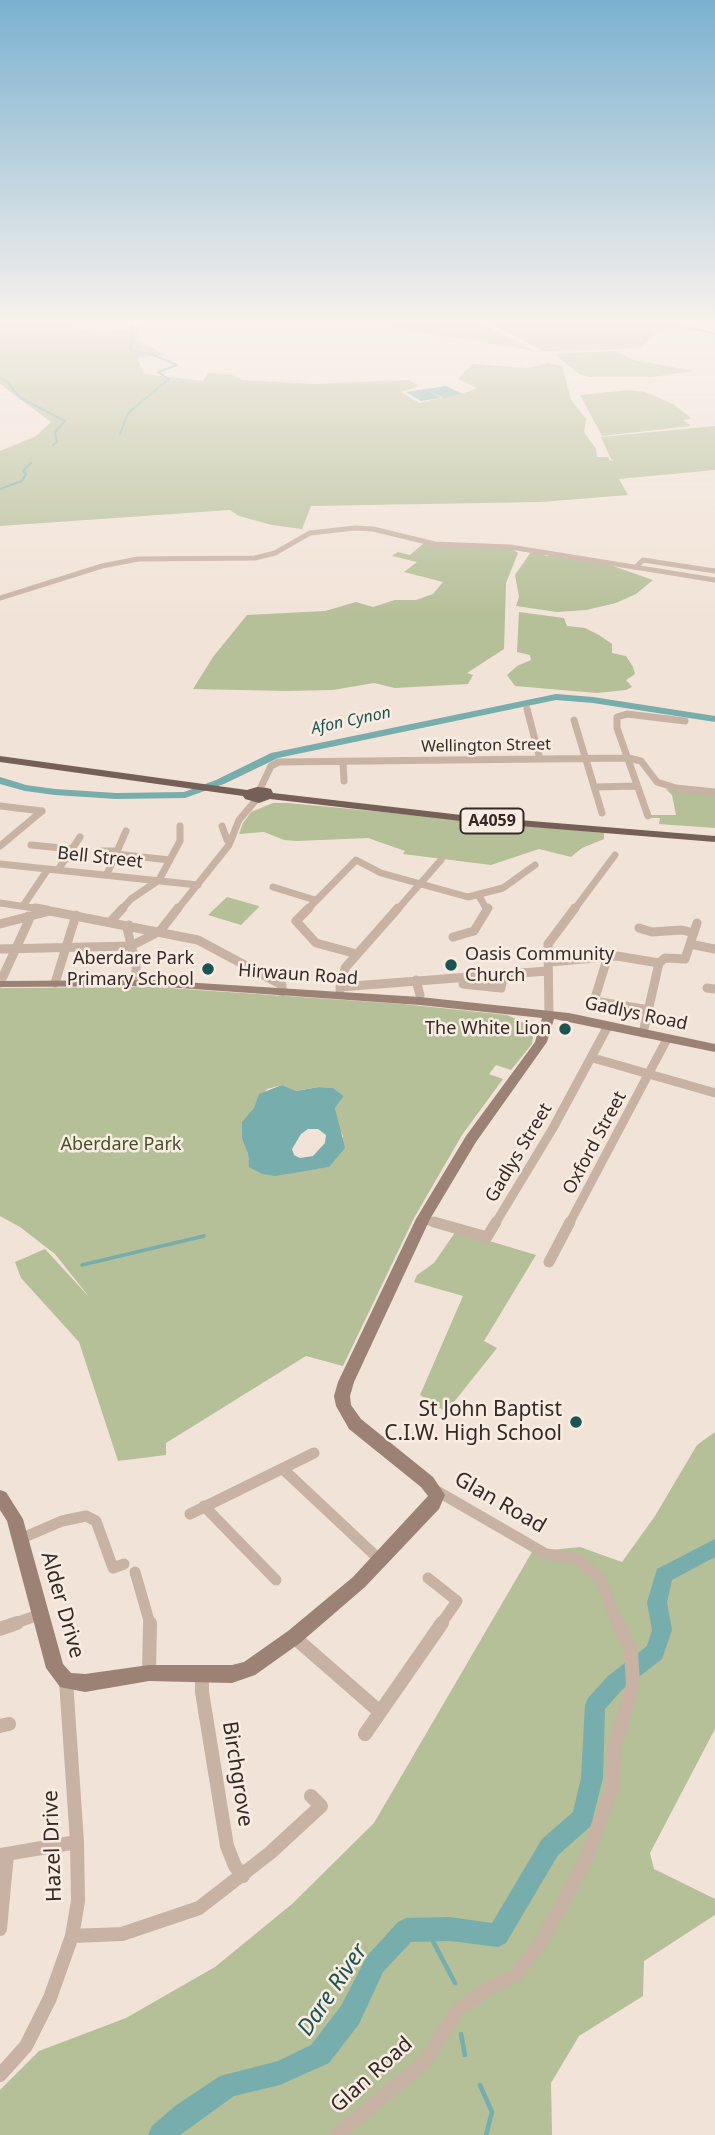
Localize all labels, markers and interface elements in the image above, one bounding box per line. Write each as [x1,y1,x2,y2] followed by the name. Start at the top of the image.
[309,703,393,739] water label: Afon Cynon
[421,735,551,757] street label: Wellington Street
[461,808,524,834] road number: A4059
[56,843,144,873] street label: Bell Street
[465,944,614,986] place label: Oasis Community Church
[67,948,194,990] place label: Aberdare Park Primary School
[443,957,459,973] marker: Oasis Community Church
[237,960,359,990] street label: Hirwaun Road
[200,961,216,977] marker: Aberdare Park Primary School
[583,993,689,1035] street label: Gadlys Road
[425,1018,551,1040] place label: The White Lion
[557,1021,573,1037] marker: The White Lion
[559,1088,631,1198] street label: Oxford Street
[481,1100,557,1206] street label: Gadlys Street
[61,1134,181,1156] park label: Aberdare Park
[384,1397,562,1447] place label: St John Baptist C.I.W. High School
[568,1414,584,1430] marker: St John Baptist C.I.W. High School
[450,1467,550,1539] street label: Glan Road
[35,1549,89,1661] street label: Alder Drive
[216,1720,258,1828] street label: Birchgrove
[38,1790,68,1902] street label: Hazel Drive
[292,1939,374,2041] water label: Dare River
[326,2032,418,2118] street label: Glan Road

